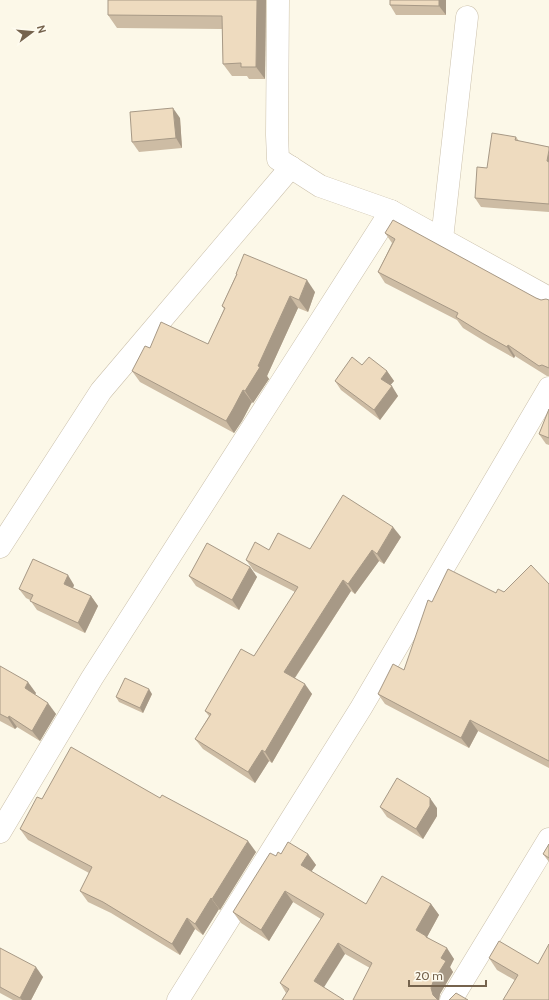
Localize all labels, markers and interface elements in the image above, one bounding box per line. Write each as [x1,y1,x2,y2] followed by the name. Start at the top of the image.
[12,12,52,52] north arrow
[34,24,49,35] text: N
[409,962,486,988] scale bar
[415,968,443,983] text: 20 m

